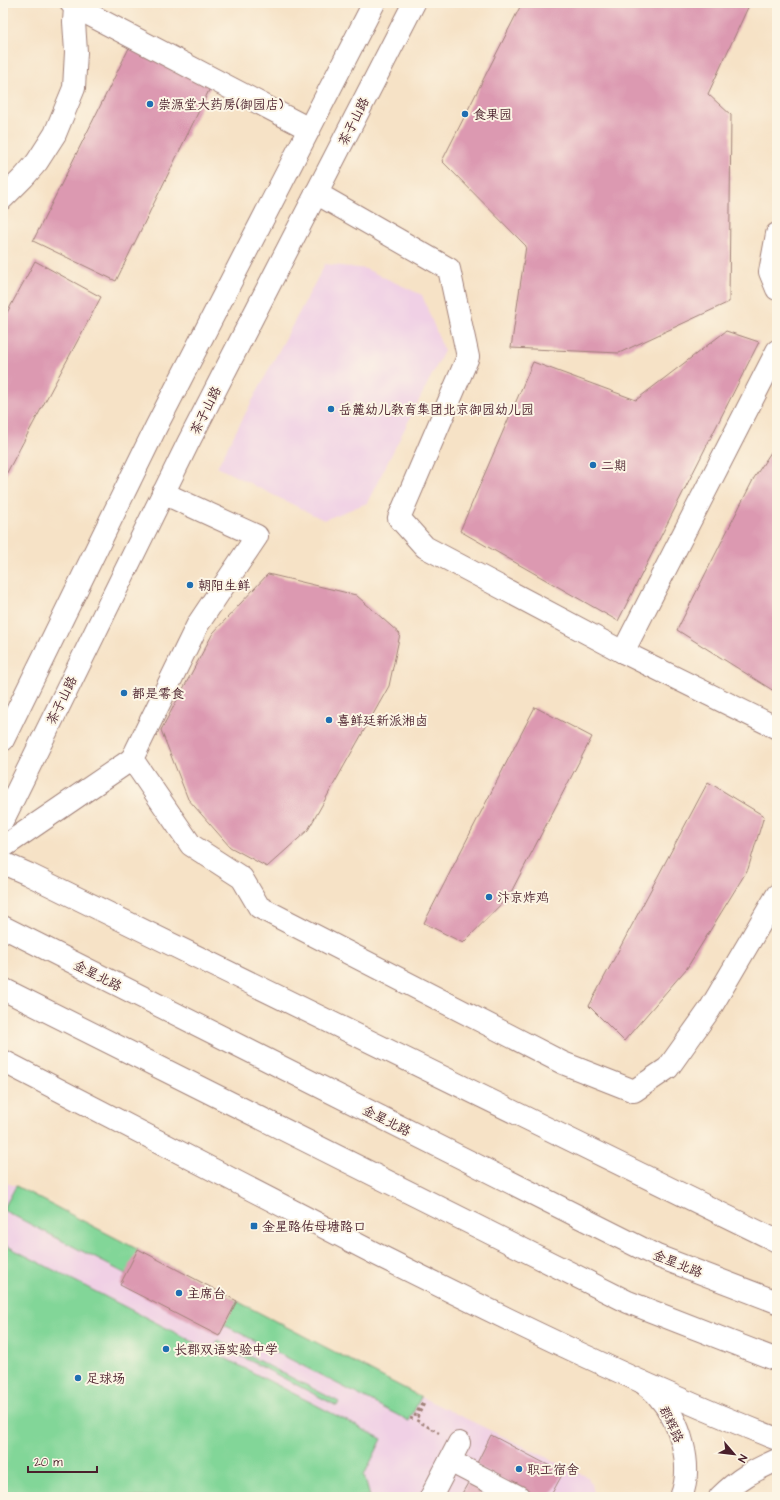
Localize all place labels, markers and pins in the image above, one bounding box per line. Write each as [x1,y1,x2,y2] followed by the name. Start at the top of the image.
[158,96,284,114] place label: 崇源堂大药房(御园店)
[145,99,155,109] marker: 崇源堂大药房(御园店)
[473,106,512,124] place label: 食果园
[460,109,470,119] marker: 食果园
[339,401,534,419] place label: 岳麓幼儿教育集团北京御园幼儿园
[326,404,336,414] marker: 岳麓幼儿教育集团北京御园幼儿园
[601,457,627,475] place label: 二期
[588,460,598,470] marker: 二期
[198,577,251,595] place label: 朝阳生鲜
[185,580,195,590] marker: 朝阳生鲜
[131,685,184,703] place label: 都是零食
[119,688,129,698] marker: 都是零食
[337,712,428,730] place label: 喜鲜廷新派湘卤
[324,715,334,725] marker: 喜鲜廷新派湘卤
[497,889,549,907] place label: 汴京炸鸡
[484,892,494,902] marker: 汴京炸鸡
[262,1218,366,1236] place label: 金星路佑母塘路口
[249,1221,259,1231] marker: 金星路佑母塘路口
[187,1285,226,1303] place label: 主席台
[174,1288,184,1298] marker: 主席台
[174,1341,278,1359] place label: 长郡双语实验中学
[161,1344,171,1354] marker: 长郡双语实验中学
[86,1370,125,1388] place label: 足球场
[73,1373,83,1383] marker: 足球场
[527,1461,579,1479] place label: 职工宿舍
[514,1464,524,1474] marker: 职工宿舍

